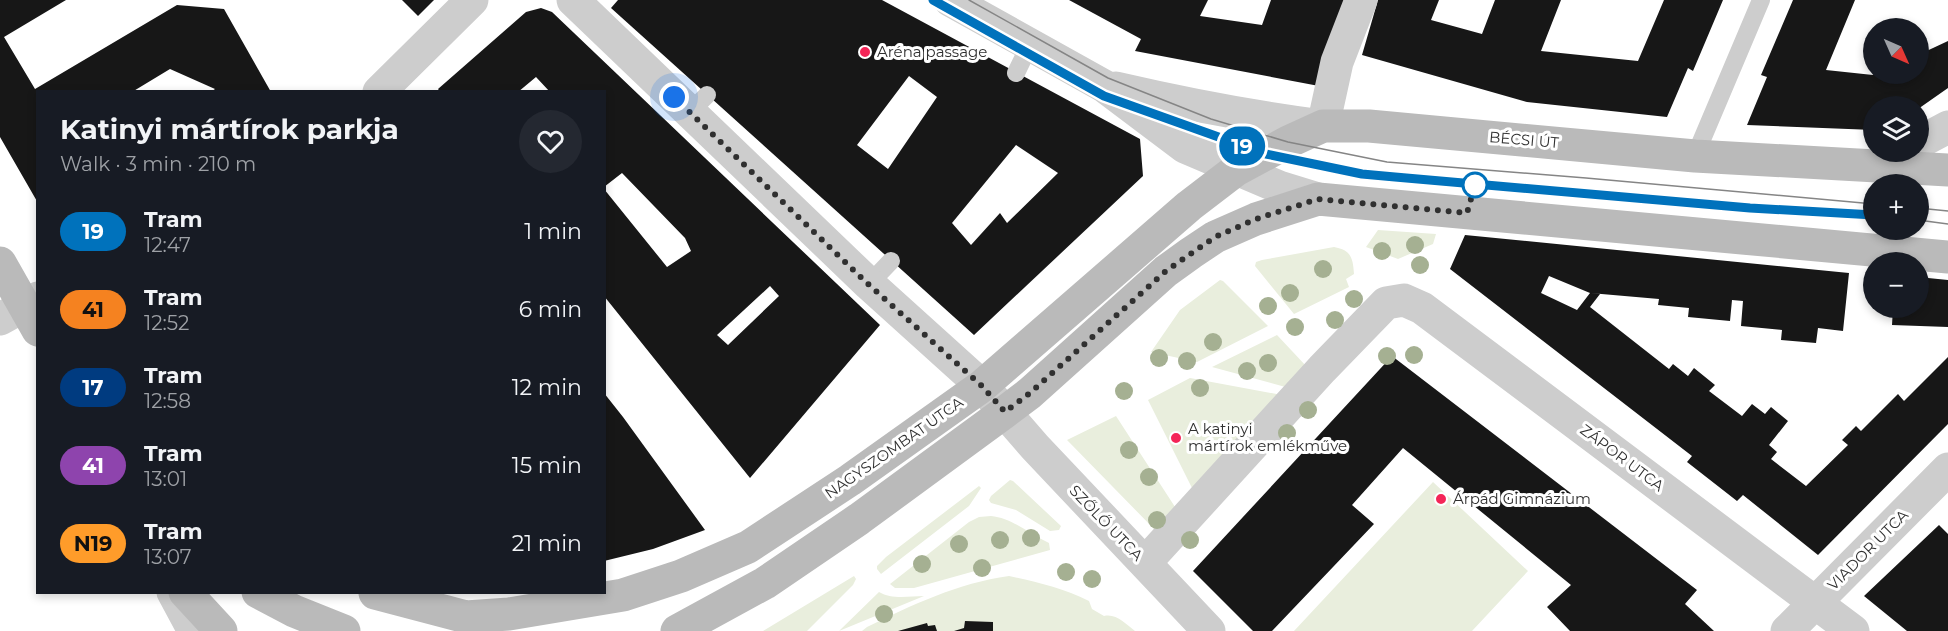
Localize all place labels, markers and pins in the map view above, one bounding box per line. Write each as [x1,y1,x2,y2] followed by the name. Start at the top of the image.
[877,42,987,61] place label: Aréna passage
[858,45,872,59] marker: Aréna passage
[1462,172,1488,198] unlabelled marker
[1188,419,1347,455] place label: A katinyi mártírok emlékműve
[1169,431,1183,445] marker: A katinyi mártírok emlékműve
[1453,489,1591,508] place label: Árpád Gimnázium
[1434,492,1448,506] marker: Árpád Gimnázium

